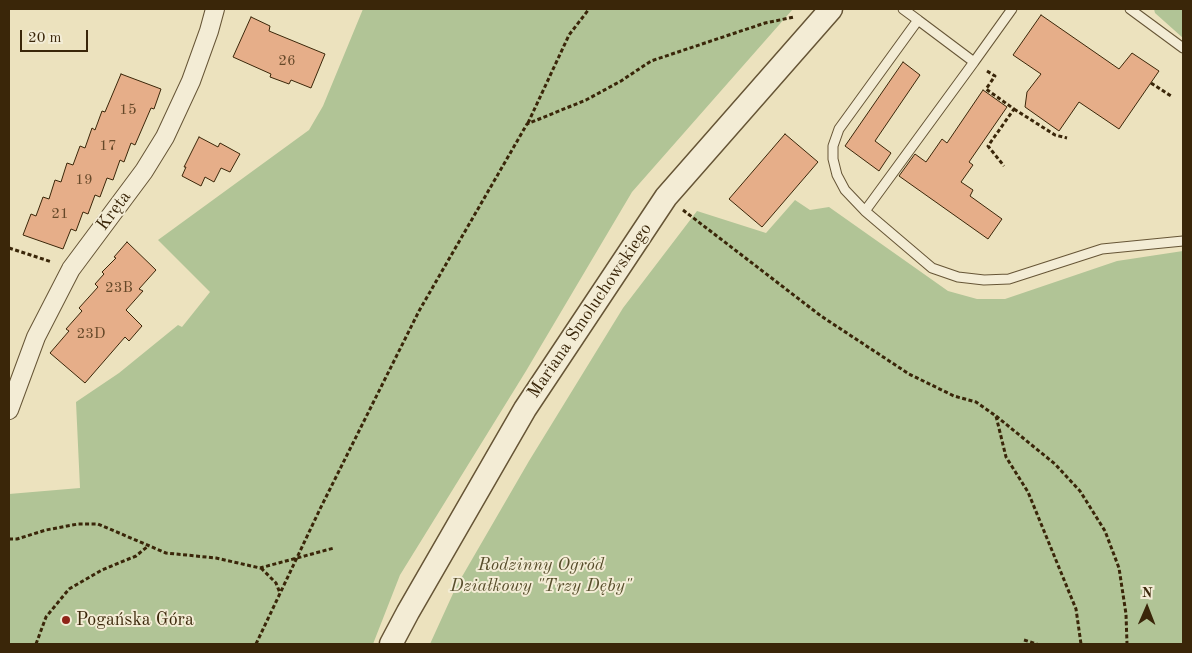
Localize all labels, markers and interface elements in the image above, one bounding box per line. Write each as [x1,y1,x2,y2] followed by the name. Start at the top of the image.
[22,20,90,52] scale bar
[28,31,62,46] text: 20 m
[278,52,296,70] house number: 26
[119,101,137,119] house number: 15
[99,137,117,155] house number: 17
[75,171,93,189] house number: 19
[92,187,136,235] street label: Kręta
[51,205,69,223] house number: 21
[523,219,657,403] street label: Mariana Smoluchowskiego
[105,279,133,297] house number: 23B
[76,325,106,343] house number: 23D
[450,554,632,596] park label: Rodzinny Ogród Działkowy "Trzy Dęby"
[1122,583,1172,633] north arrow
[1142,586,1153,600] text: N
[76,609,194,631] place label: Pogańska Góra
[60,614,72,626] marker: Pogańska Góra

